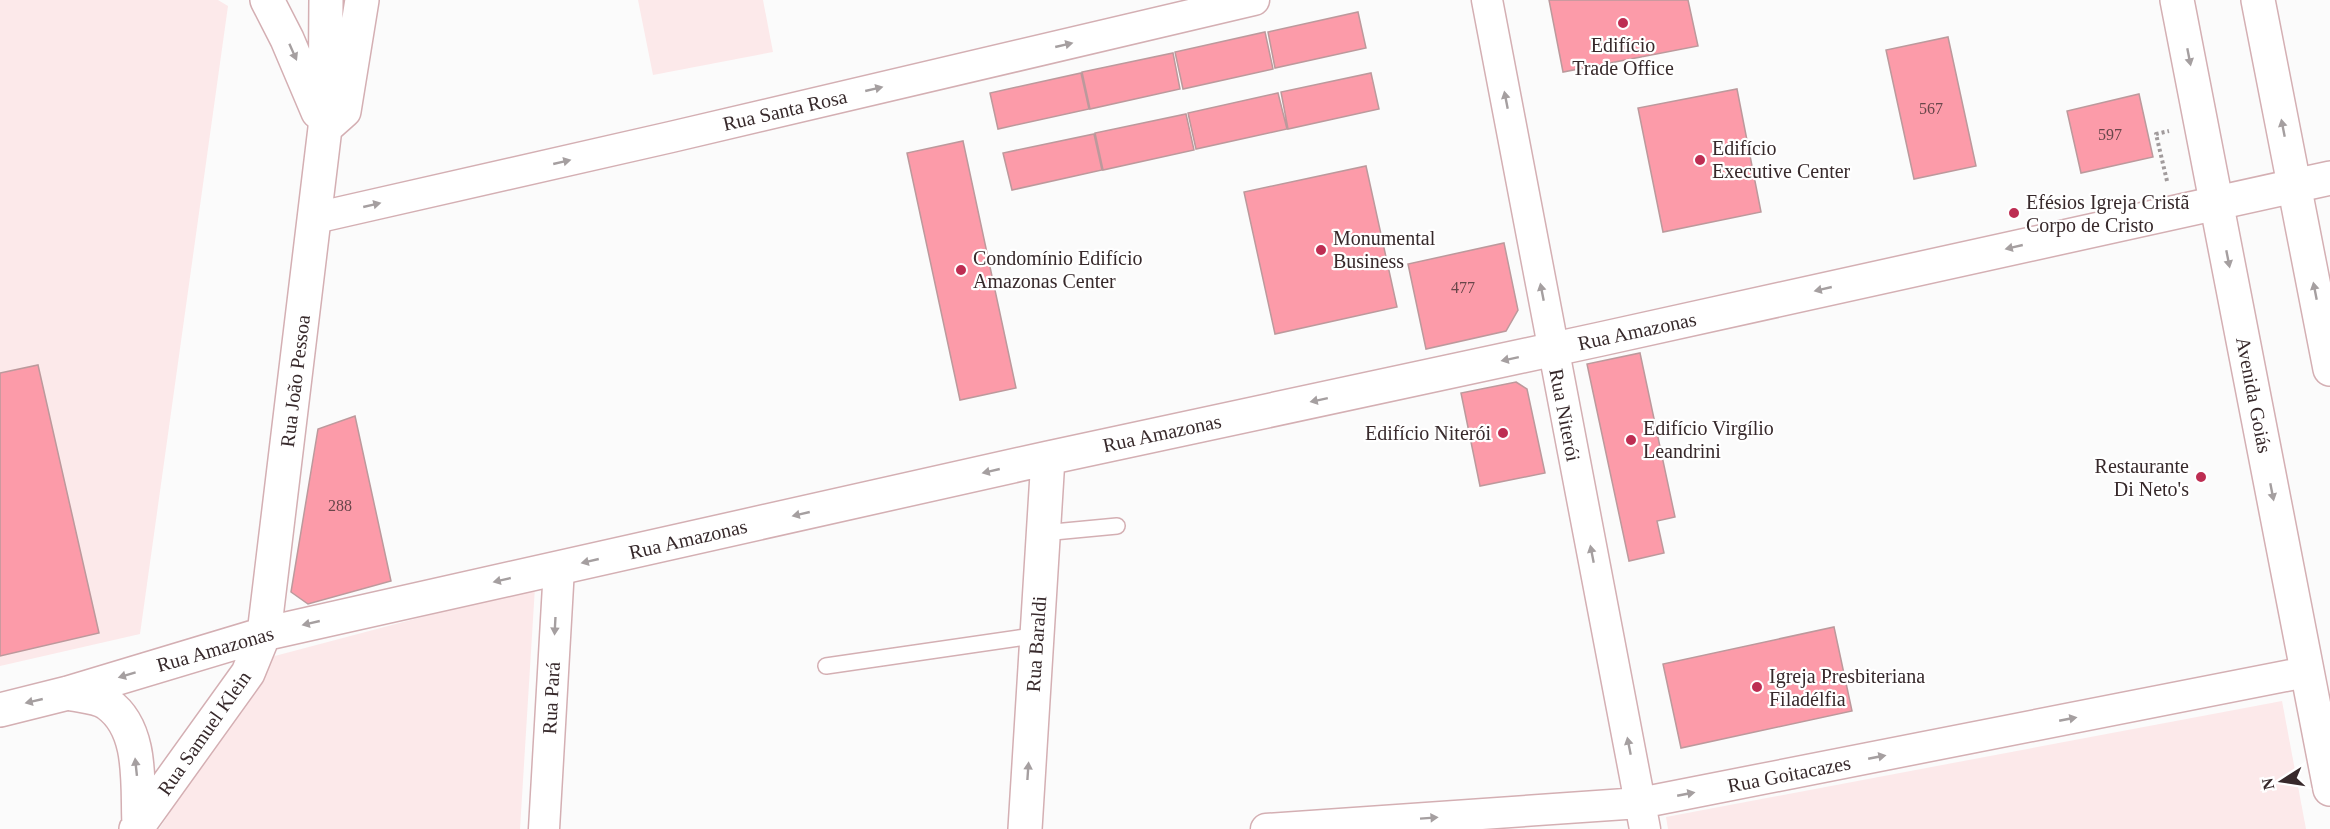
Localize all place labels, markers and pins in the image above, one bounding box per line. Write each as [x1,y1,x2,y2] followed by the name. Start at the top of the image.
[1616,16,1630,30] marker: Edifício Trade Office
[1572,34,1674,79] place label: Edifício Trade Office
[1712,137,1851,182] place label: Edifício Executive Center
[1693,153,1707,167] marker: Edifício Executive Center
[2026,191,2189,237] place label: Efésios Igreja Cristã Corpo de Cristo
[2007,206,2021,220] marker: Efésios Igreja Cristã Corpo de Cristo
[1333,227,1436,272] place label: Monumental Business
[1314,243,1328,257] marker: Monumental Business
[973,247,1142,292] place label: Condomínio Edifício Amazonas Center
[954,263,968,277] marker: Condomínio Edifício Amazonas Center
[1643,417,1774,462] place label: Edifício Virgílio Leandrini
[1365,422,1491,444] place label: Edifício Niterói
[1496,426,1510,440] marker: Edifício Niterói
[1624,433,1638,447] marker: Edifício Virgílio Leandrini
[2095,455,2189,500] place label: Restaurante Di Neto's
[2194,470,2208,484] marker: Restaurante Di Neto's
[1769,665,1925,710] place label: Igreja Presbiteriana Filadélfia
[1750,680,1764,694] marker: Igreja Presbiteriana Filadélfia

